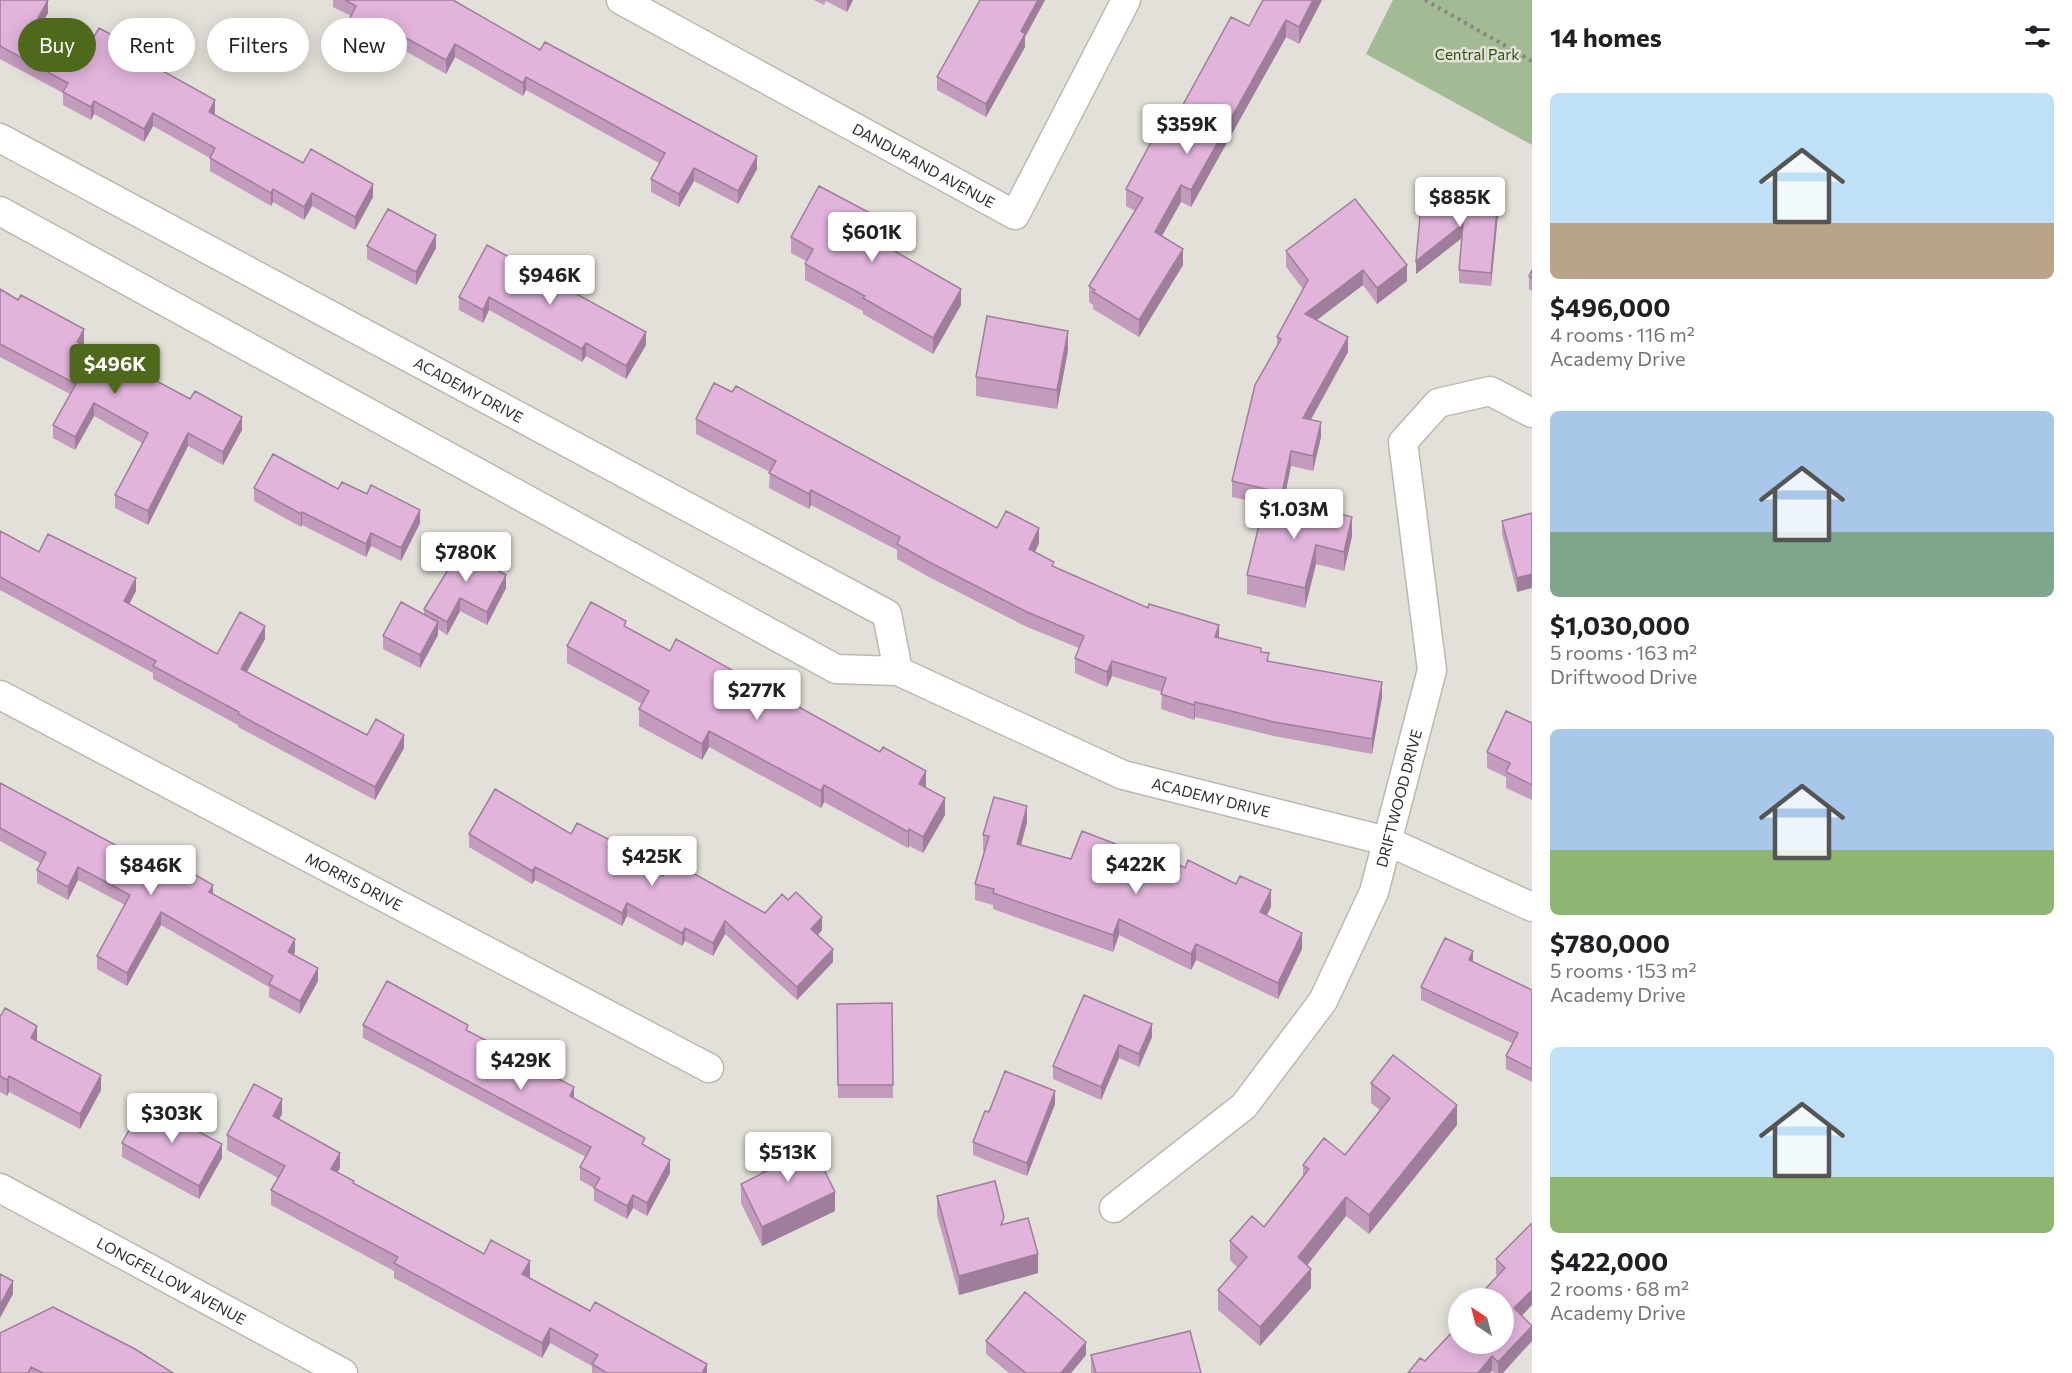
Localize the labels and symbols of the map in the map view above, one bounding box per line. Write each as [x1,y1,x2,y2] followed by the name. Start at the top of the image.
[1435,45,1519,63] park label: Central Park
[1145,104,1229,155] pin: $359K
[849,119,998,211] street label: DANDURAND AVENUE
[1418,177,1502,228] pin: $885K
[830,212,914,263] pin: $601K
[508,255,592,306] pin: $946K
[73,344,157,395] pin: $496K
[411,353,527,426] street label: ACADEMY DRIVE
[1245,489,1343,540] pin: $1.03M
[424,532,508,583] pin: $780K
[715,670,799,721] pin: $277K
[1372,727,1425,869] street label: DRIFTWOOD DRIVE
[1150,774,1272,820] street label: ACADEMY DRIVE
[610,836,694,887] pin: $425K
[1094,844,1178,895] pin: $422K
[109,845,193,896] pin: $846K
[302,848,406,914] street label: MORRIS DRIVE
[479,1040,563,1091] pin: $429K
[130,1093,214,1144] pin: $303K
[746,1132,830,1183] pin: $513K
[94,1233,250,1328] street label: LONGFELLOW AVENUE
[1448,1288,1514,1354] north arrow

